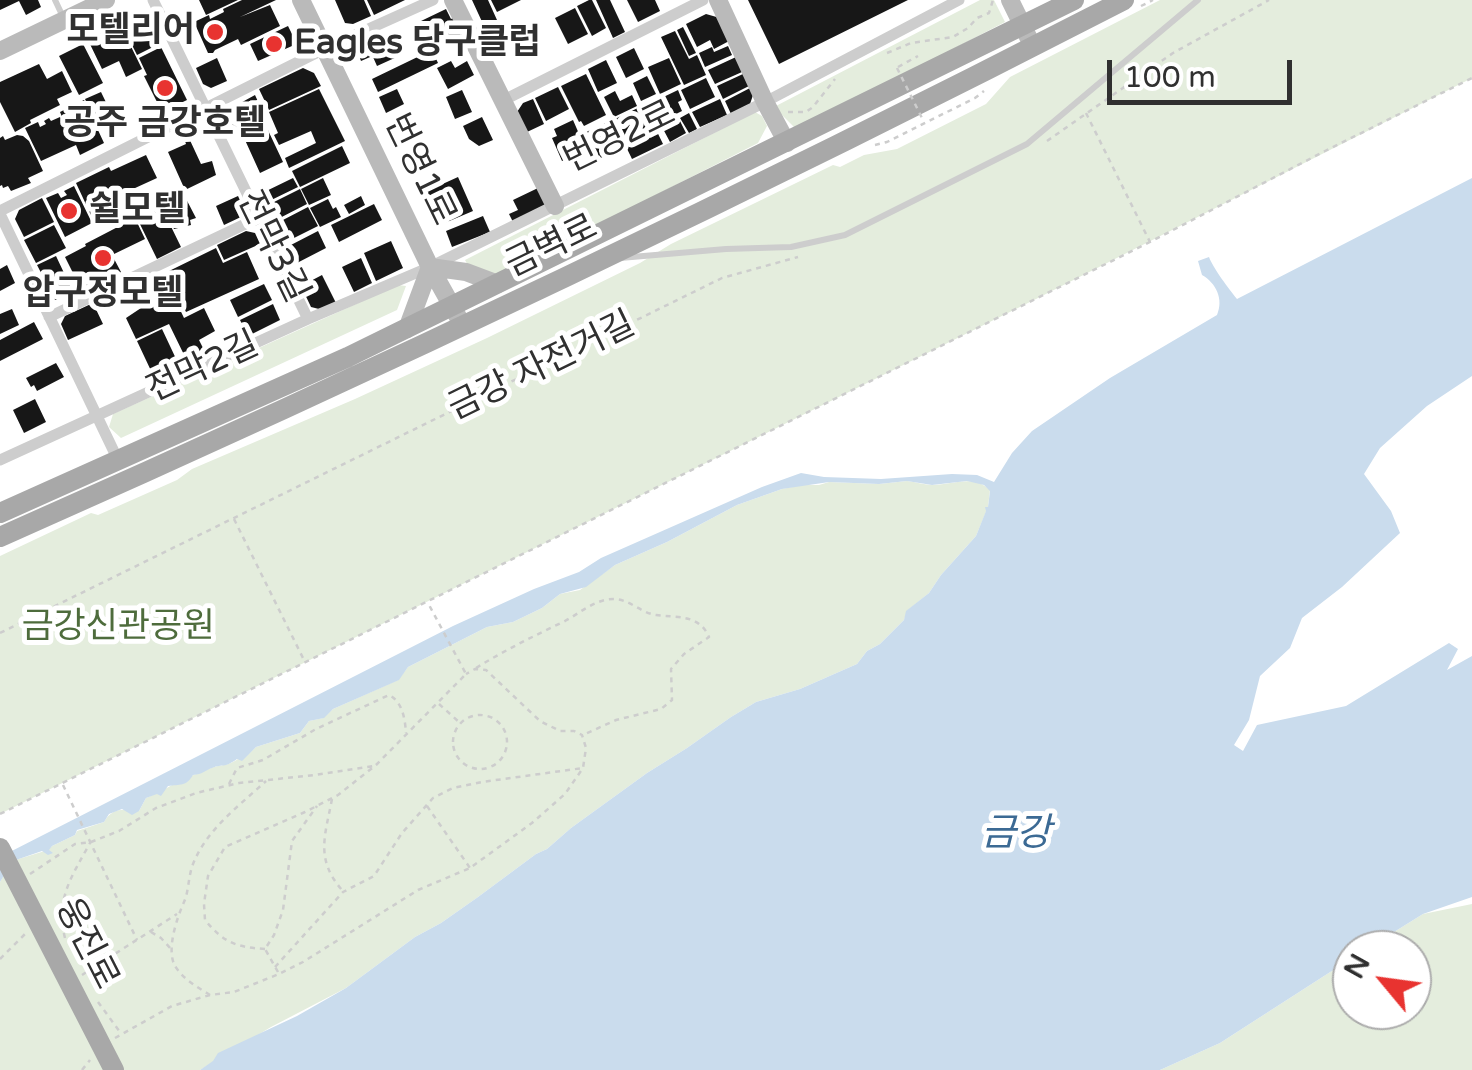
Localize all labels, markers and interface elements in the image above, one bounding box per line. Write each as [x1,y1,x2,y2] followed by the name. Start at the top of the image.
[66,11,195,53] place label: 모텔리어
[204,21,226,43] marker: 모텔리어
[294,23,541,65] place label: Eagles 당구클럽
[263,33,285,55] marker: Eagles 당구클럽
[1112,40,1297,102] scale bar
[1124,59,1216,96] text: 100 m
[154,77,176,99] marker: 공주 금강호텔
[558,93,682,183] street label: 번영2로
[64,104,266,146] place label: 공주 금강호텔
[374,108,464,232] street label: 번영1로
[227,185,317,309] street label: 전막3길
[89,190,186,232] place label: 쉴모텔
[58,200,80,222] marker: 쉴모텔
[499,207,605,287] street label: 금벽로
[92,247,114,269] marker: 압구정모텔
[23,274,183,316] place label: 압구정모텔
[442,304,642,430] street label: 금강 자전거길
[140,324,266,412] street label: 전막2길
[21,607,215,649] park label: 금강신관공원
[981,812,1051,858] water label: 금강
[45,891,127,997] street label: 웅진로
[1332,930,1432,1030] north arrow
[1337,948,1378,985] text: N

